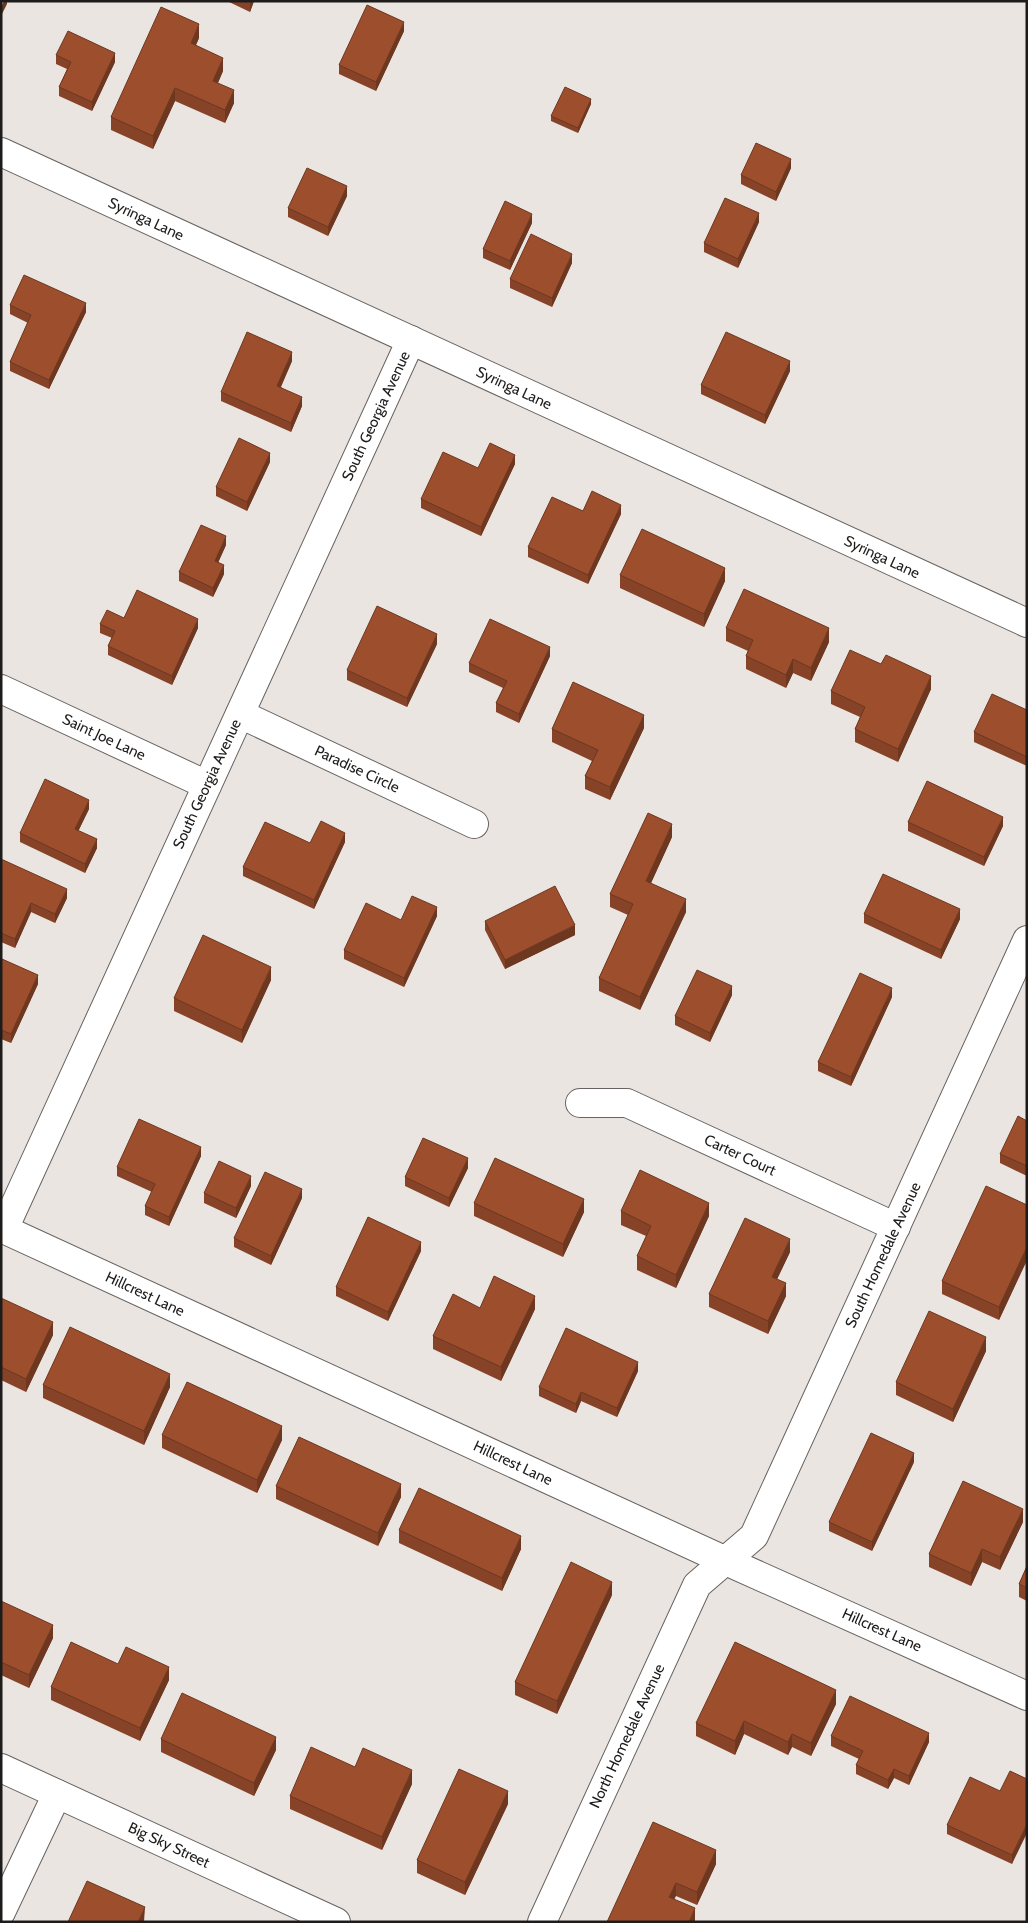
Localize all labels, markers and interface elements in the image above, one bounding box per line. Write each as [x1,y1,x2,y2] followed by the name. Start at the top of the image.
[105,194,187,244] street label: Syringa Lane
[338,348,414,484] street label: South Georgia Avenue
[473,363,555,413] street label: Syringa Lane
[841,532,923,582] street label: Syringa Lane
[60,710,149,764] street label: Saint Joe Lane
[169,716,245,852] street label: South Georgia Avenue
[312,741,403,797] street label: Paradise Circle
[701,1131,779,1179] street label: Carter Court
[841,1179,925,1331] street label: South Homedale Avenue
[103,1268,188,1320] street label: Hillcrest Lane
[471,1437,556,1489] street label: Hillcrest Lane
[839,1604,925,1656] street label: Hillcrest Lane
[586,1661,668,1811] street label: North Homedale Avenue
[125,1818,213,1872] street label: Big Sky Street

